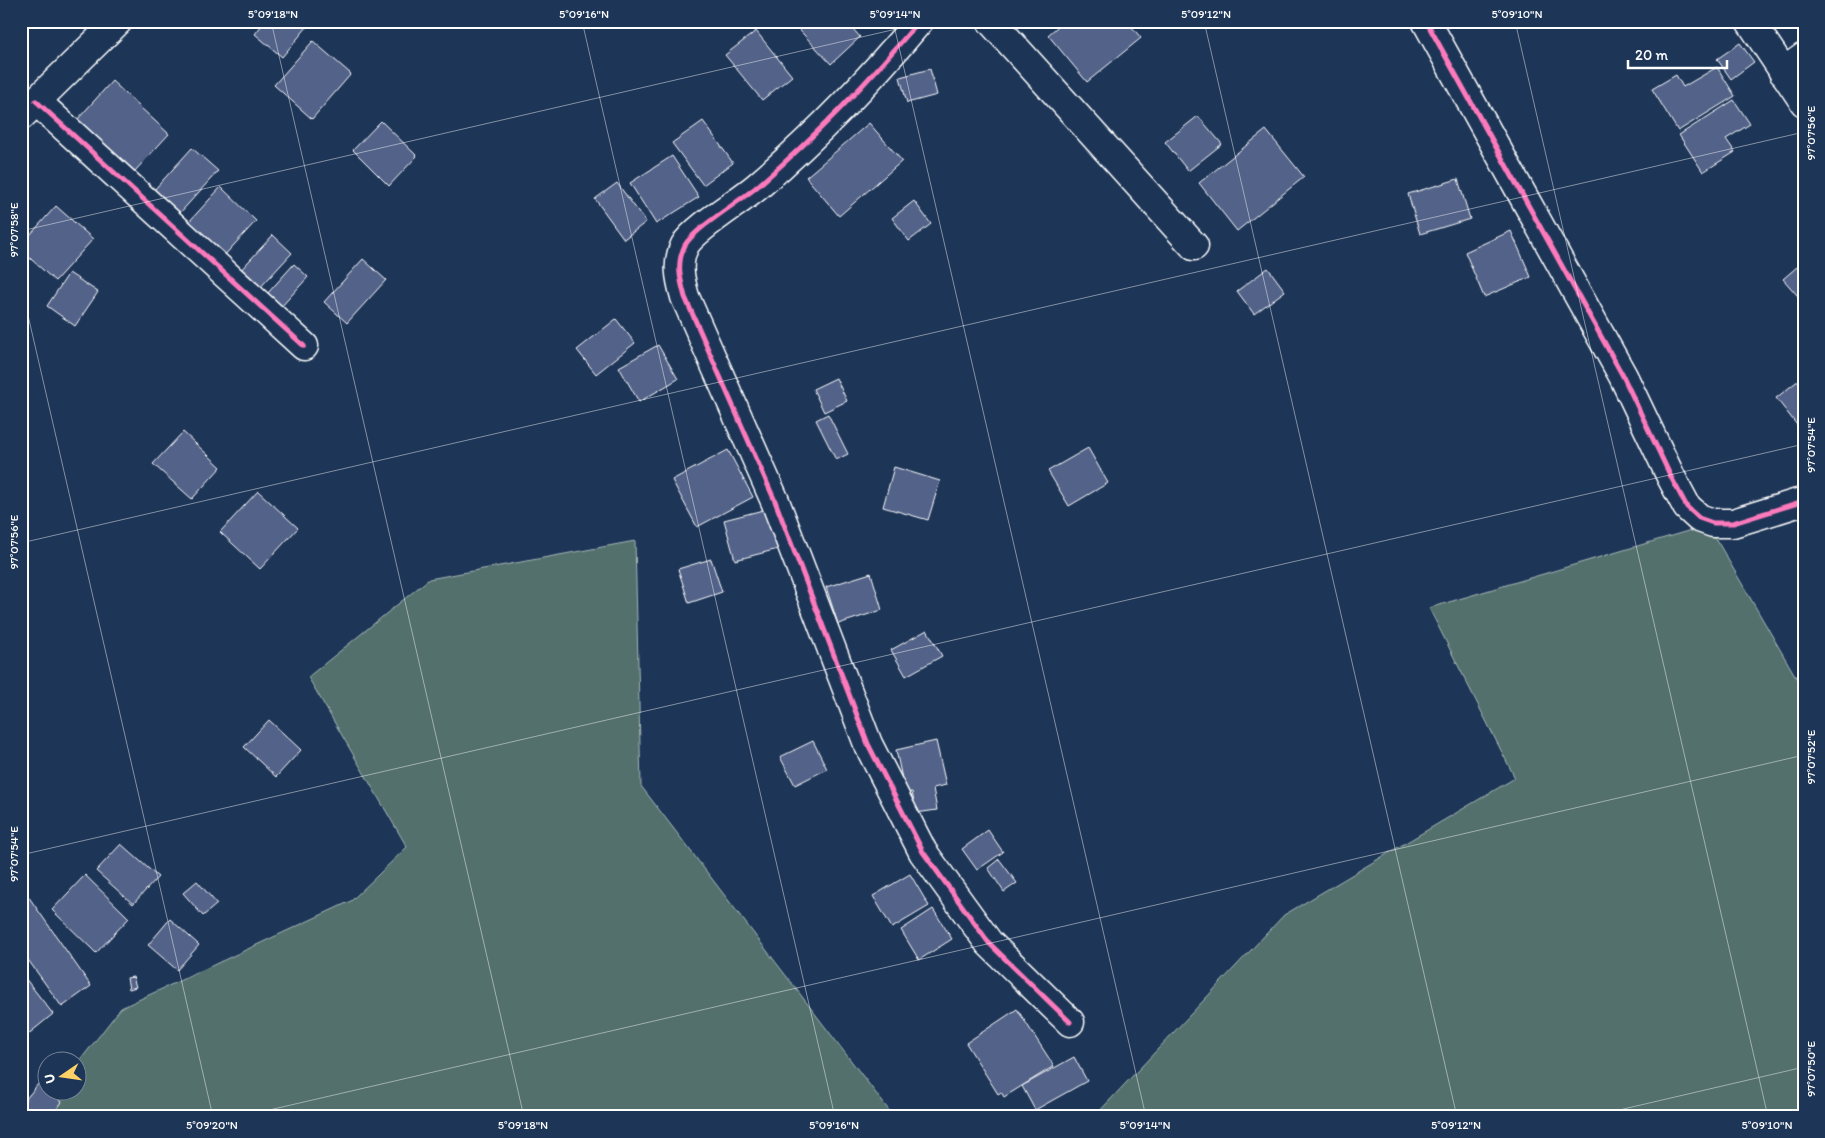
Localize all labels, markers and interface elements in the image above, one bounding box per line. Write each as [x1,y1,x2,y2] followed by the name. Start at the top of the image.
[248,7,298,21] text: 5°09'18"N
[559,7,609,21] text: 5°09'16"N
[869,7,921,21] text: 5°09'14"N
[1181,7,1231,21] text: 5°09'12"N
[1491,7,1543,21] text: 5°09'10"N
[1628,38,1726,70] scale bar
[1635,46,1669,64] text: 20 m
[1804,105,1818,161] text: 97°07'56"E
[7,202,21,258] text: 97°07'58"E
[1804,417,1818,473] text: 97°07'54"E
[7,514,21,570] text: 97°07'56"E
[1804,729,1818,784] text: 97°07'52"E
[7,826,21,882] text: 97°07'54"E
[1804,1041,1818,1097] text: 97°07'50"E
[38,1050,88,1100] north arrow
[40,1072,59,1085] text: U
[186,1118,238,1132] text: 5°09'20"N
[498,1118,548,1132] text: 5°09'18"N
[809,1118,859,1132] text: 5°09'16"N
[1119,1118,1171,1132] text: 5°09'14"N
[1431,1118,1481,1132] text: 5°09'12"N
[1741,1118,1793,1132] text: 5°09'10"N

